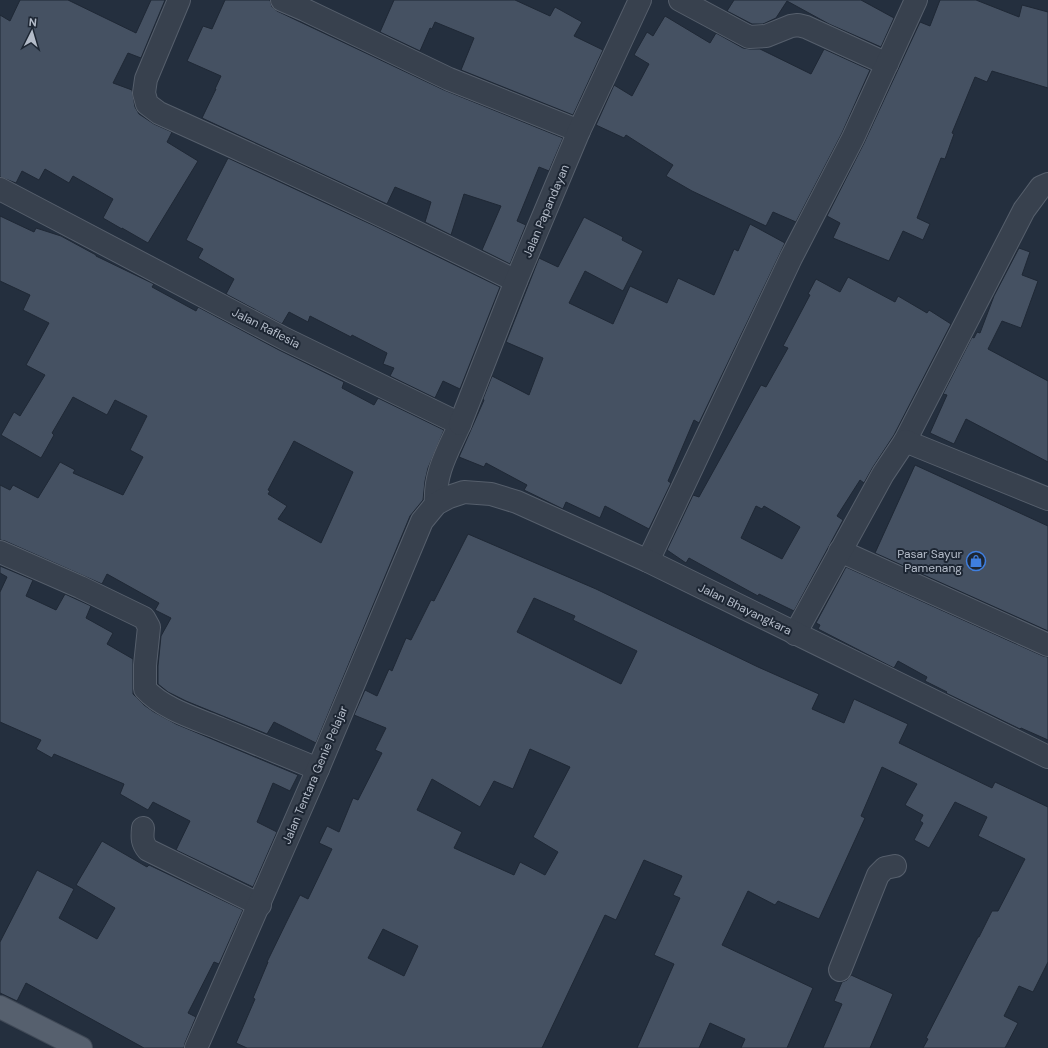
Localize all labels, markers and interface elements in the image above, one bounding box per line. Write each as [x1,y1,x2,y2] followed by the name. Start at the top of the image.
[12,12,52,52] north arrow
[28,15,37,29] text: N
[519,162,573,260] street label: Jalan Papandayan
[229,304,303,352] street label: Jalan Raflesia
[897,546,963,576] place label: Pasar Sayur Pamenang
[965,550,987,572] shop icon: Pasar Sayur Pamenang
[696,579,794,639] street label: Jalan Bhayangkara
[279,703,352,847] street label: Jalan Tentara Genie Pelajar

